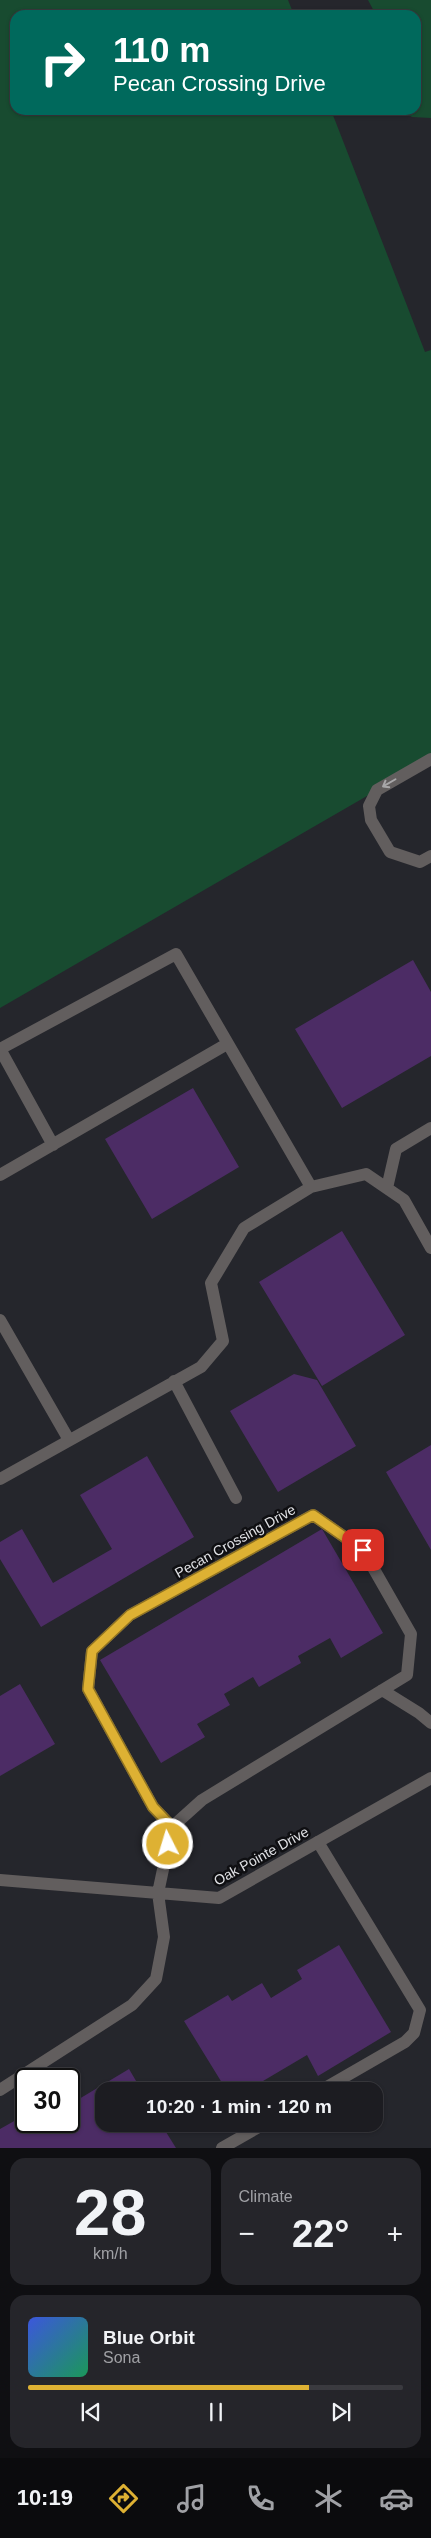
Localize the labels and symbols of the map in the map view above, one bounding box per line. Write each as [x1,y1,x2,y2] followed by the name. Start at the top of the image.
[382,779,396,789] one-way arrow
[172,1501,298,1581] street label: Pecan Crossing Drive
[342,1529,384,1571] pin
[141,1817,193,1869] position arrow
[211,1823,311,1889] street label: Oak Pointe Drive
[15,2068,80,2133] speed limit sign: 30

